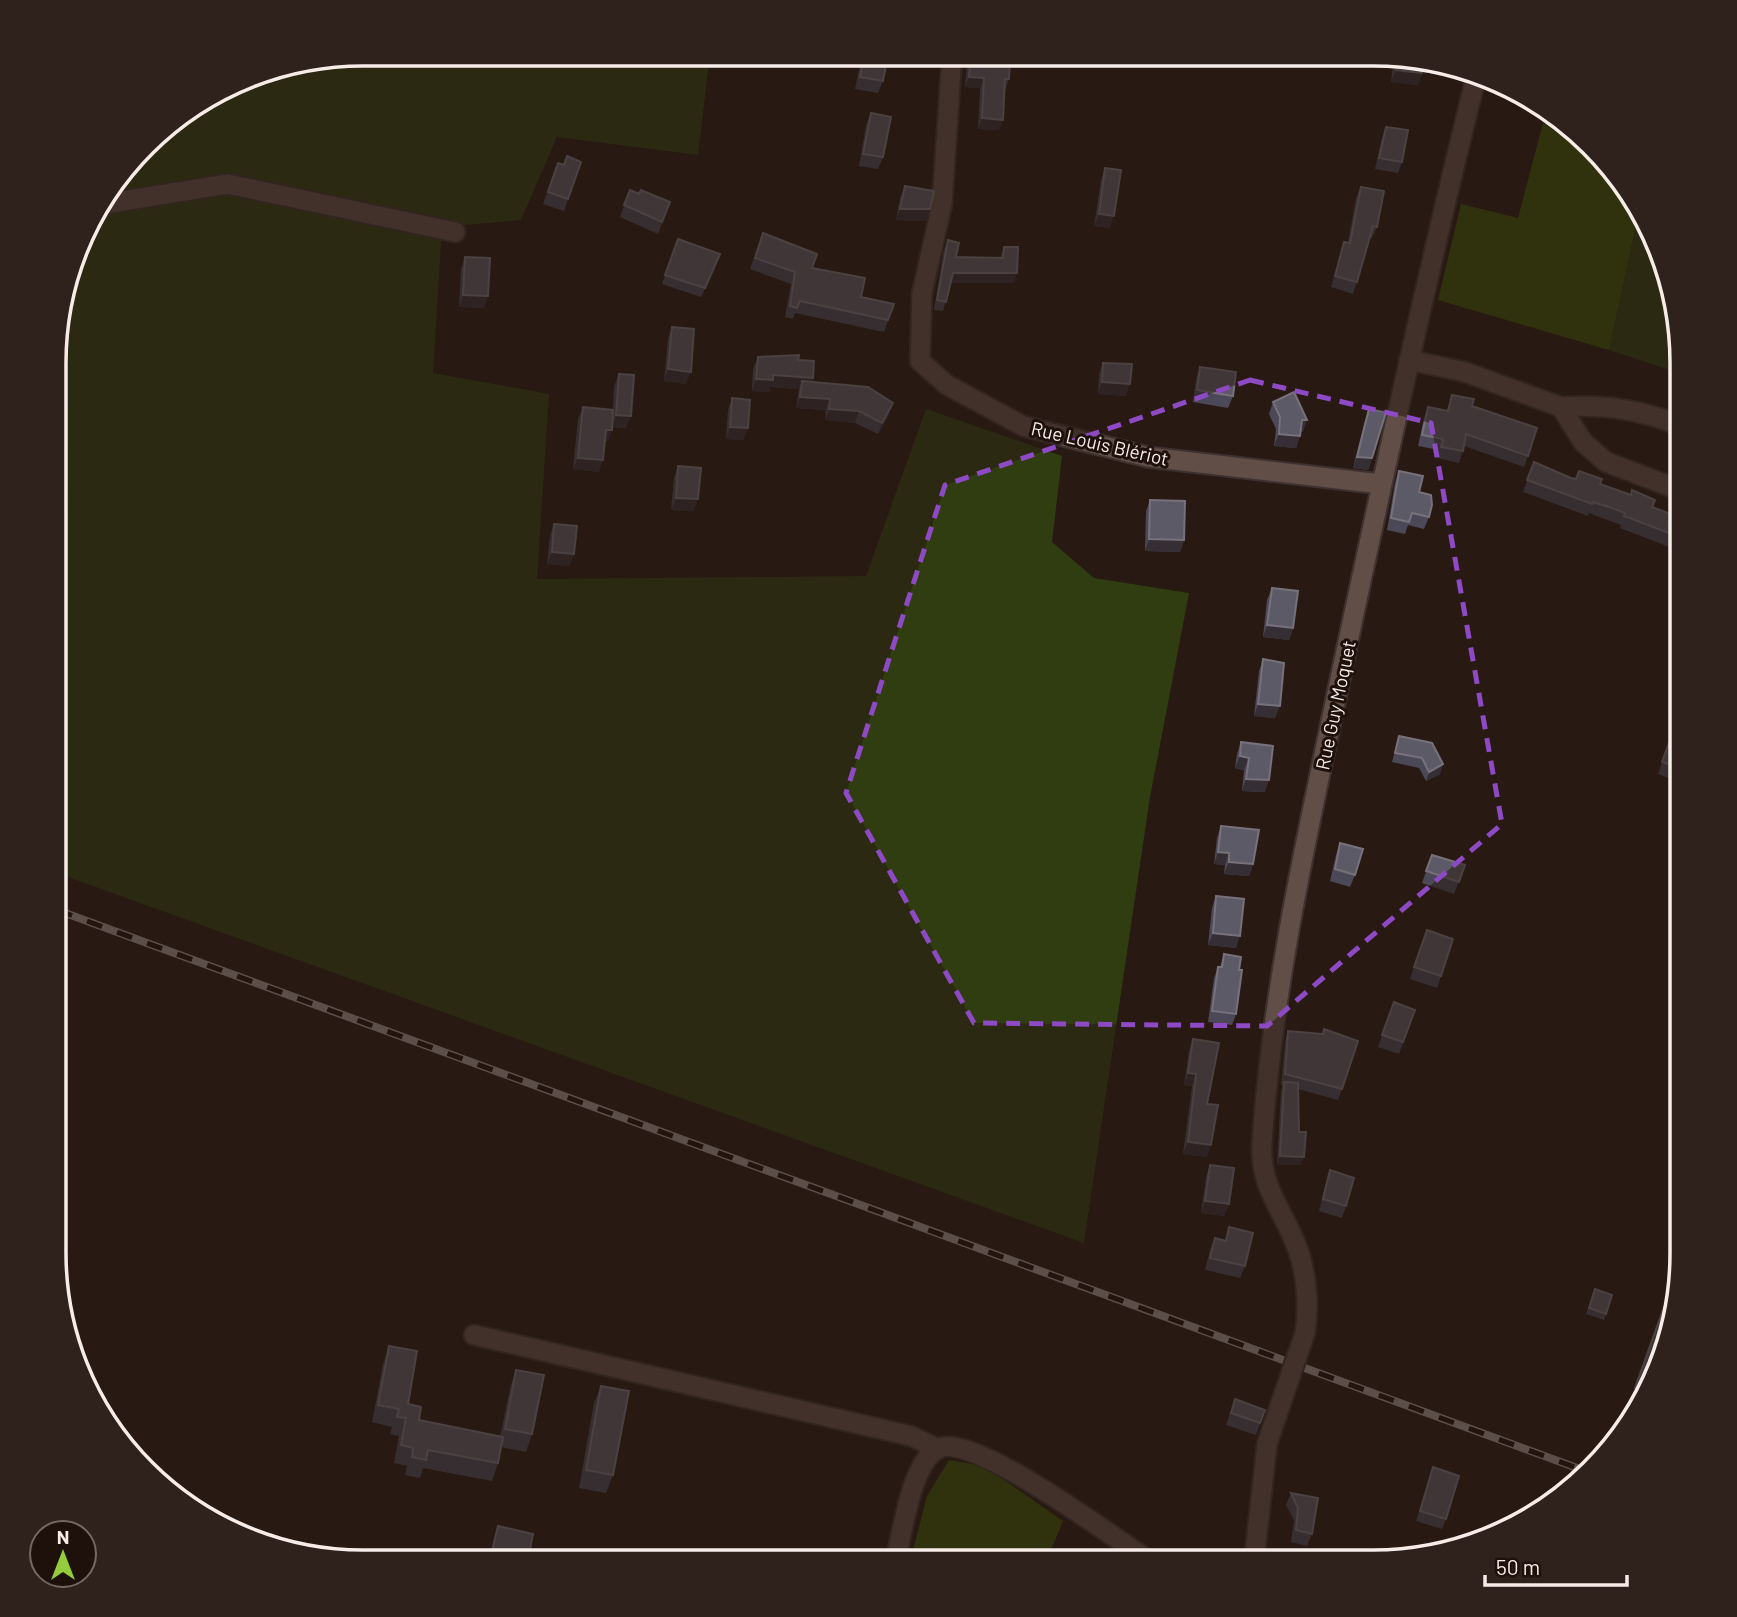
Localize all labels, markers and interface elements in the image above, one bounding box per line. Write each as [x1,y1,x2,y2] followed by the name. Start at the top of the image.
[1029,416,1171,470] street label: Rue Louis Blériot
[1310,638,1360,772] street label: Rue Guy Moquet
[28,1519,98,1589] north arrow
[57,1525,69,1548] text: N
[1485,1544,1627,1588] scale bar
[1496,1554,1540,1579] text: 50 m

